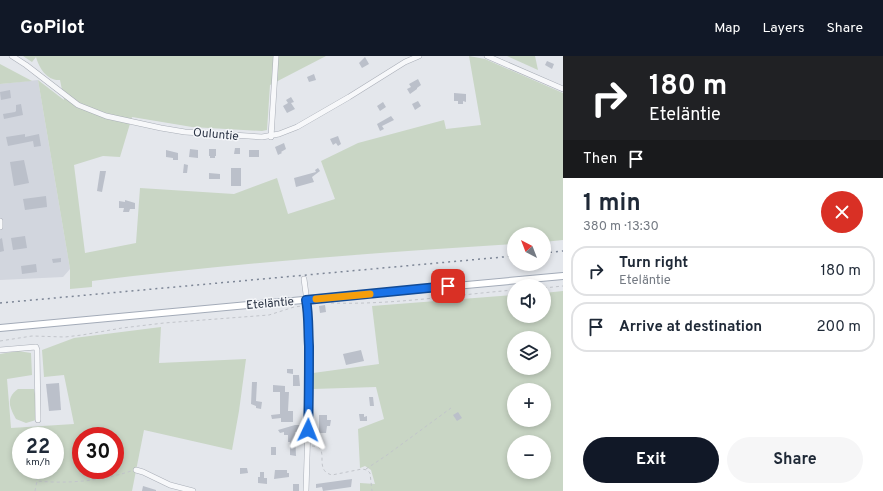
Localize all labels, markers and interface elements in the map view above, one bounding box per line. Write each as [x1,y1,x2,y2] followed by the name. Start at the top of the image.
[20,16,85,40] text: GoPilot
[714,20,740,37] text: Map
[762,20,804,37] text: Layers
[826,20,863,37] text: Share
[649,69,727,105] text: 180 m
[583,72,635,124] icon: right
[649,104,721,127] text: Eteläntie
[192,125,239,145] street label: Ouluntie
[625,148,647,170] icon: arrive
[583,150,617,169] text: Then
[583,189,641,219] text: 1 min
[821,191,863,233] button: close
[583,219,659,235] text: 380 m · 13:30
[507,227,551,271] north arrow
[507,227,551,479] map controls
[619,254,688,273] text: Turn right
[585,260,607,282] icon: right
[821,262,861,281] text: 180 m
[431,269,465,303] pin
[619,273,671,289] text: Eteläntie
[437,275,459,297] icon: arrive
[507,279,551,323] button: sound
[246,294,295,314] street label: Eteläntie
[585,316,607,338] icon: arrive
[619,318,762,337] text: Arrive at destination
[816,318,861,337] text: 200 m
[507,331,551,375] button: layers
[507,383,551,427] button: +
[287,409,329,451] position arrow
[72,427,124,479] speed limit sign: 30
[26,435,50,461] text: 22
[507,435,551,479] button: −
[583,437,719,483] button: Exit
[727,437,863,483] button: Share
[26,456,50,469] text: km/h

